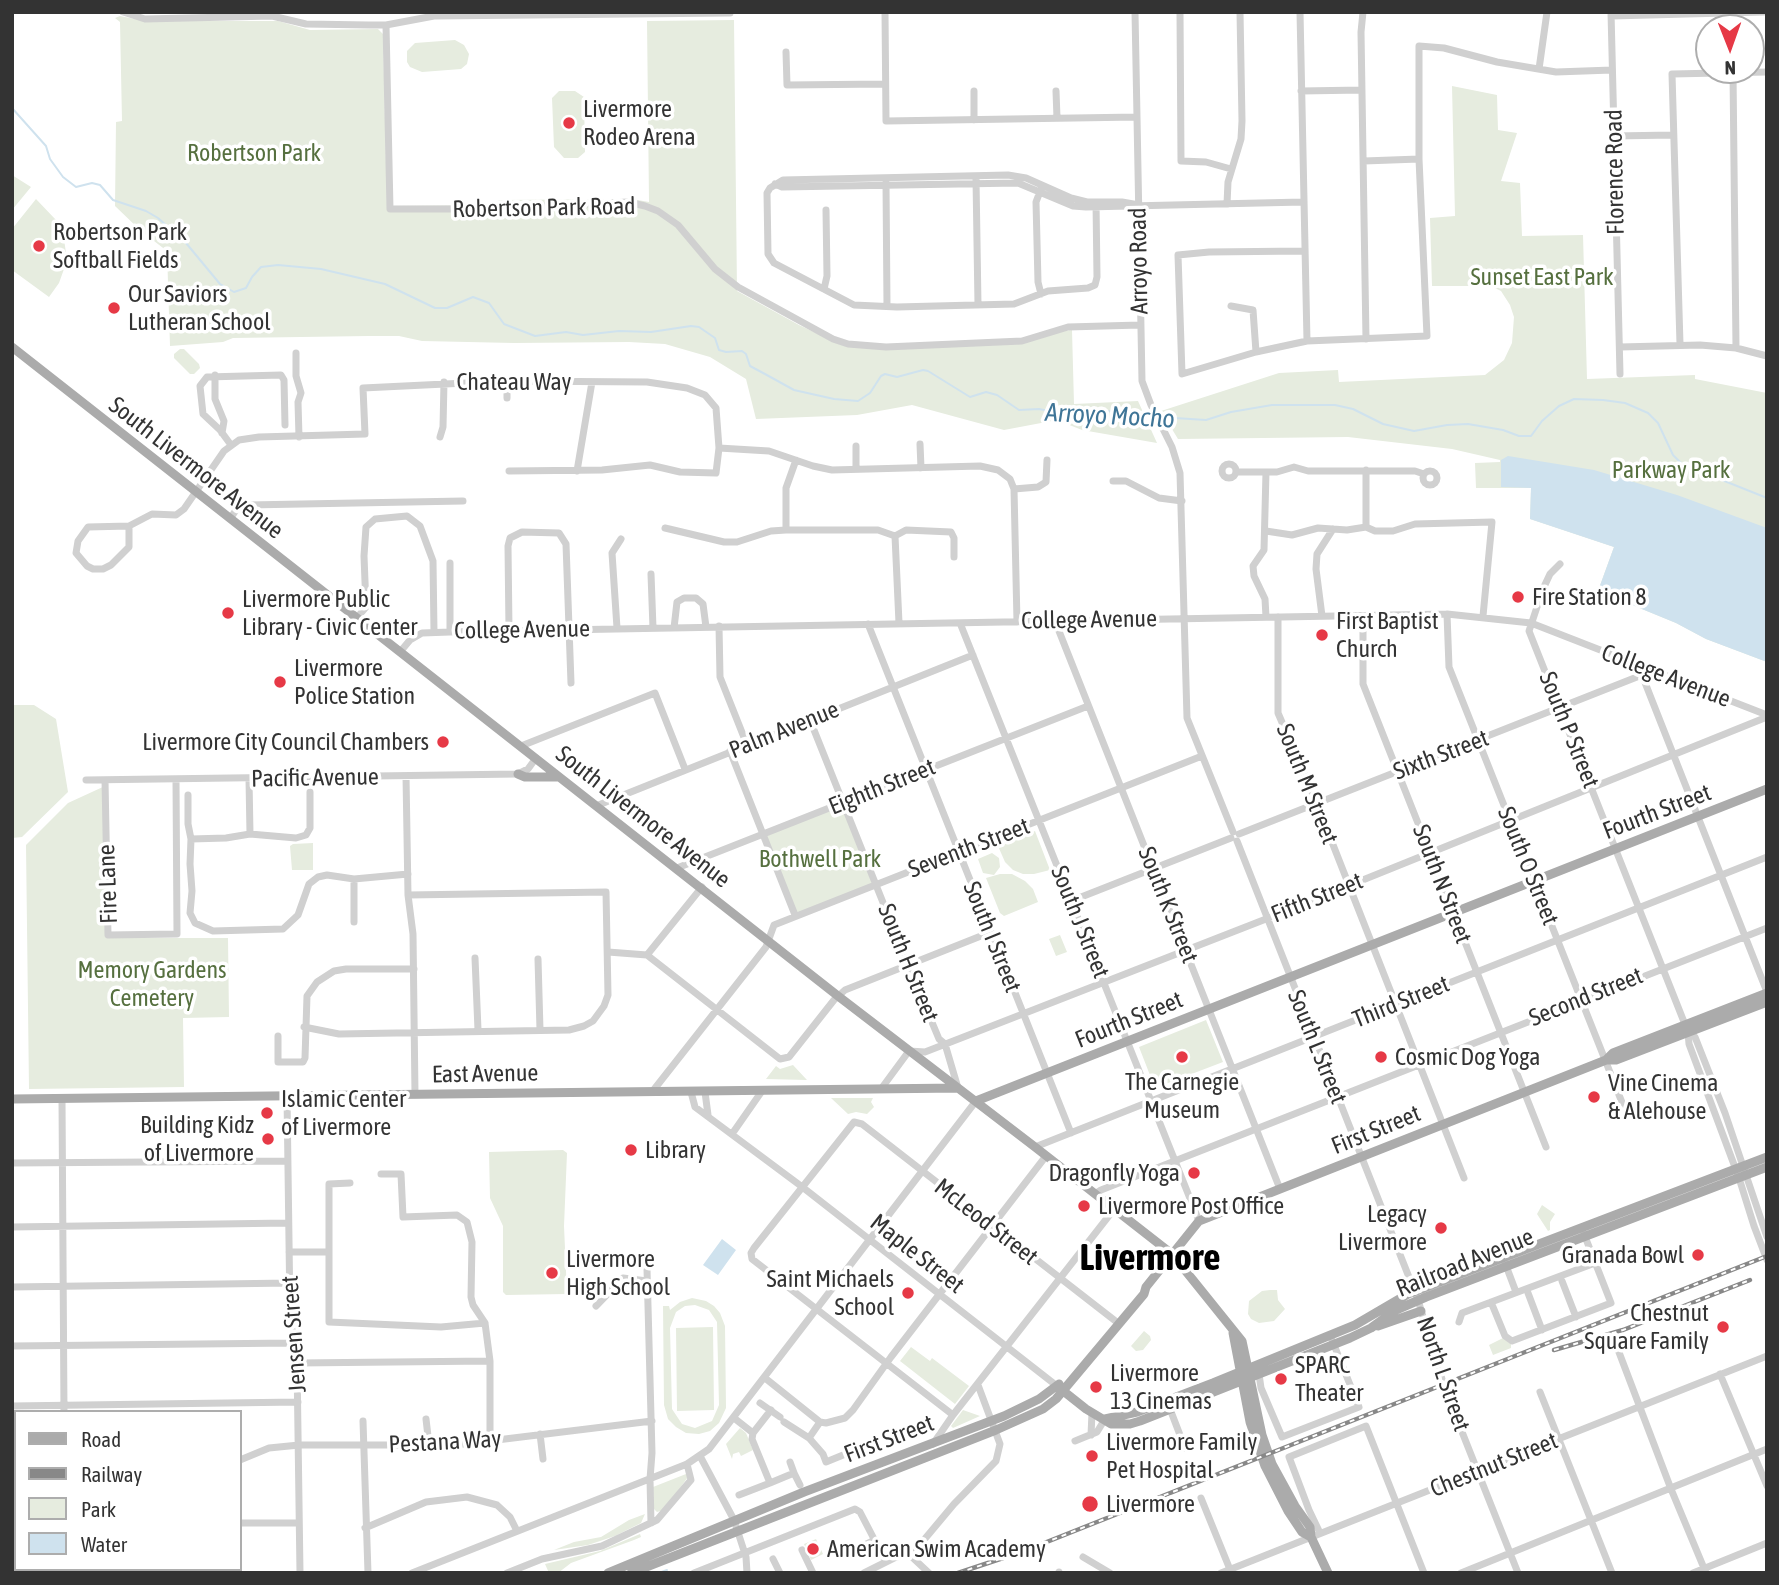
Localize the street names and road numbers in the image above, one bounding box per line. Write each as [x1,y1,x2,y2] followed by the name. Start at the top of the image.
[1600,109,1630,235] street label: Florence Road
[452,192,636,224] street label: Robertson Park Road
[1124,207,1154,315] street label: Arroyo Road
[457,368,571,396] street label: Chateau Way
[103,391,289,545] street label: South Livermore Avenue
[1021,604,1157,636] street label: College Avenue
[454,614,590,646] street label: College Avenue
[1597,638,1735,714] street label: College Avenue
[1533,668,1605,792] street label: South P Street
[725,695,843,765] street label: Palm Avenue
[1270,720,1344,848] street label: South M Street
[1389,724,1493,786] street label: Sixth Street
[550,740,736,894] street label: South Livermore Avenue
[825,753,939,821] street label: Eighth Street
[251,762,379,794] street label: Pacific Avenue
[1599,778,1715,846] street label: Fourth Street
[1491,803,1565,929] street label: South O Street
[904,812,1034,884] street label: Seventh Street
[1406,821,1478,947] street label: South N Street
[1132,843,1204,967] street label: South K Street
[92,844,124,924] street label: Fire Lane
[1044,862,1116,982] street label: South J Street
[1267,867,1367,929] street label: Fifth Street
[957,877,1027,997] street label: South I Street
[871,900,945,1026] street label: South H Street
[1525,961,1647,1033] street label: Second Street
[1348,970,1454,1034] street label: Third Street
[1071,985,1187,1055] street label: Fourth Street
[1281,986,1353,1108] street label: South L Street
[432,1059,538,1089] street label: East Avenue
[1327,1099,1425,1161] street label: First Street
[928,1173,1044,1271] street label: McLeod Street
[864,1208,970,1300] street label: Maple Street
[1392,1222,1538,1304] street label: Railroad Avenue
[276,1275,312,1393] street label: Jensen Street
[1410,1313,1476,1435] street label: North L Street
[840,1409,938,1469] street label: First Street
[388,1425,502,1459] street label: Pestana Way
[1426,1426,1562,1504] street label: Chestnut Street

